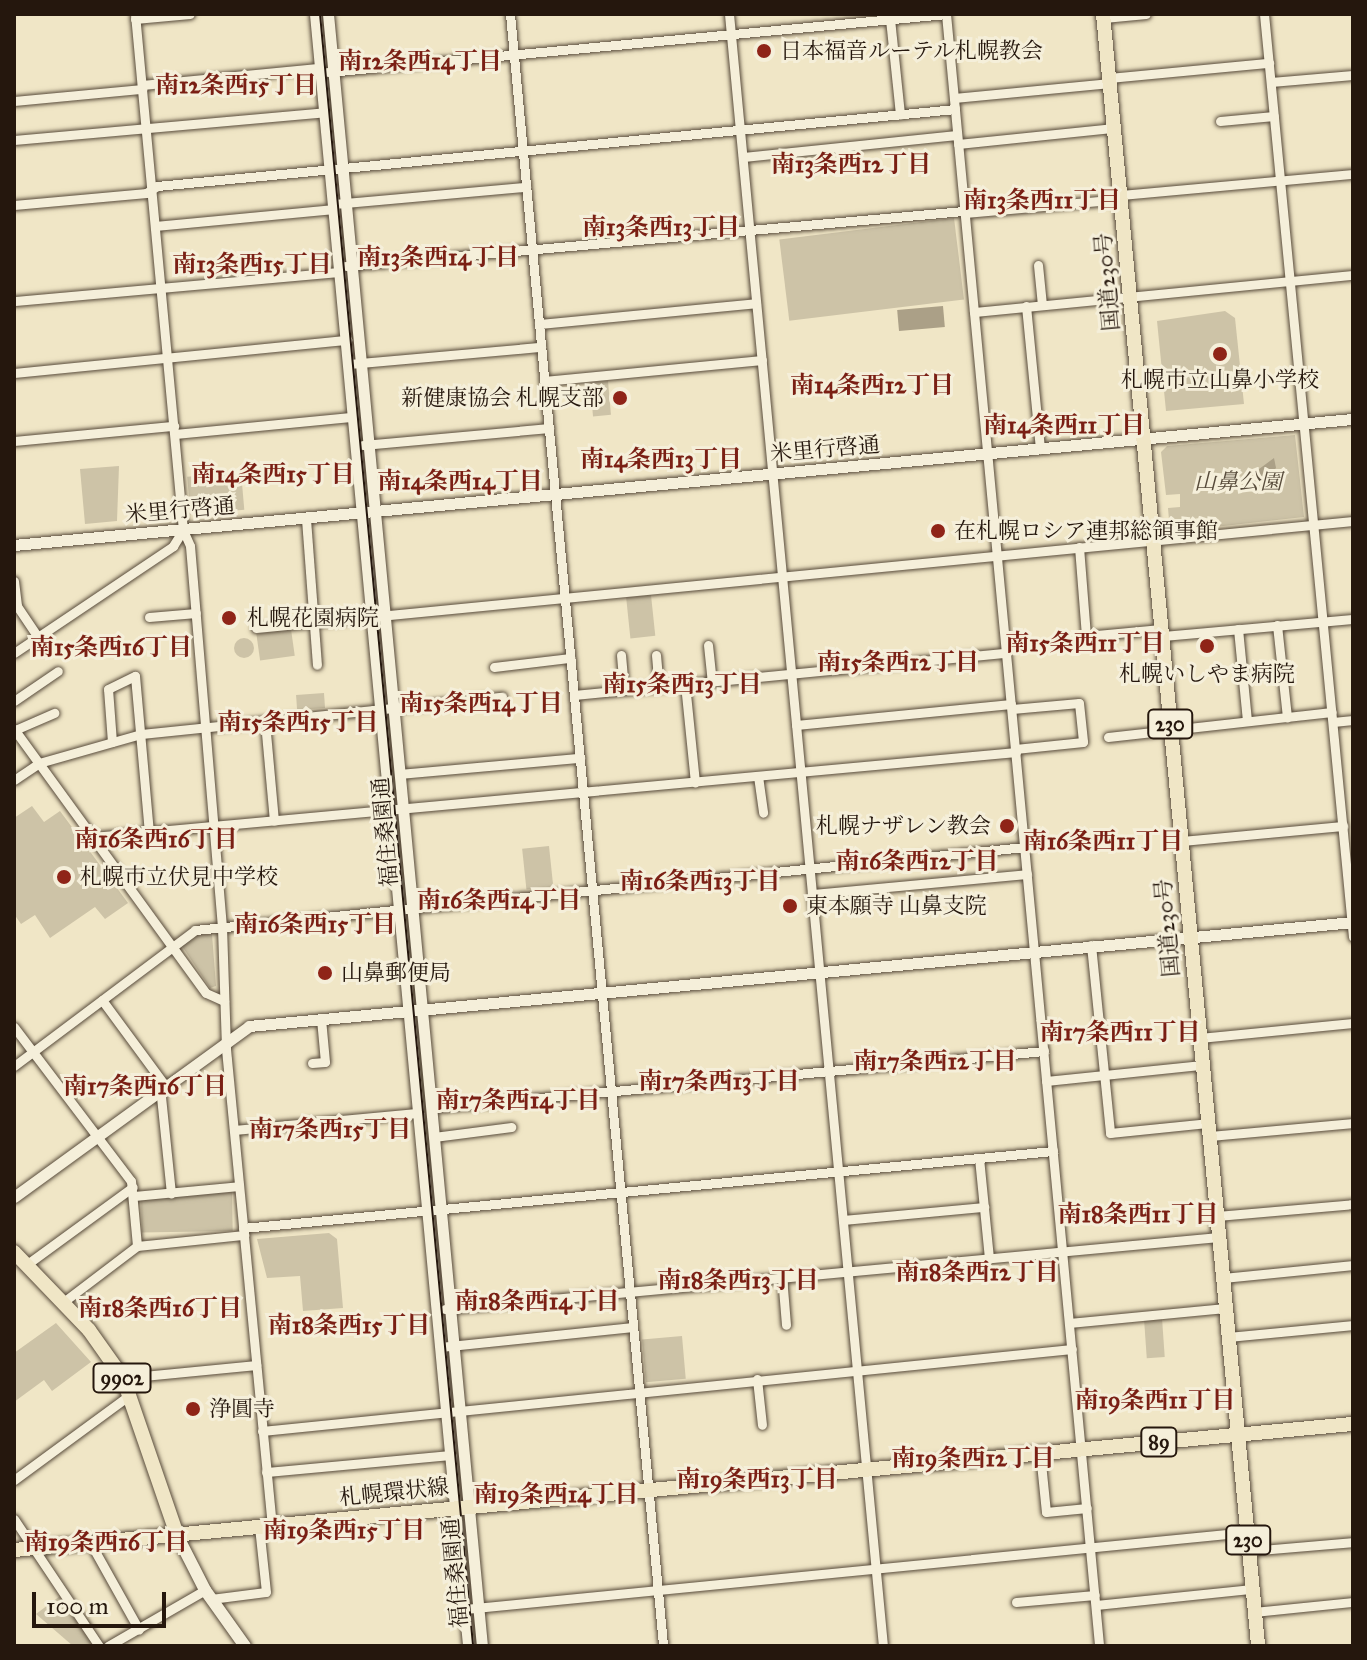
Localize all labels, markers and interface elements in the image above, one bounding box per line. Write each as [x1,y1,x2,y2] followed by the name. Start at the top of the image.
[780,38,1044,64] place label: 日本福音ルーテル札幌教会
[755,42,773,60] marker: 日本福音ルーテル札幌教会
[338,48,502,76] district label: 南12条西14丁目
[155,72,317,100] district label: 南12条西15丁目
[771,151,931,179] district label: 南13条西12丁目
[963,187,1121,215] district label: 南13条西11丁目
[582,214,740,242] district label: 南13条西13丁目
[1090,232,1124,332] street label: 国道230号
[357,244,519,272] district label: 南13条西14丁目
[172,251,332,279] district label: 南13条西15丁目
[1211,345,1229,363] marker: 札幌市立山鼻小学校
[1121,367,1319,393] place label: 札幌市立山鼻小学校
[790,372,954,400] district label: 南14条西12丁目
[401,385,604,411] place label: 新健康協会 札幌支部
[611,389,629,407] marker: 新健康協会 札幌支部
[983,412,1145,440] district label: 南14条西11丁目
[769,431,881,467] street label: 米里行啓通
[580,446,742,474] district label: 南14条西13丁目
[191,461,355,489] district label: 南14条西15丁目
[377,468,543,496] district label: 南14条西14丁目
[1194,469,1282,495] park label: 山鼻公園
[124,492,236,528] street label: 米里行啓通
[954,518,1218,544] place label: 在札幌ロシア連邦総領事館
[929,522,947,540] marker: 在札幌ロシア連邦総領事館
[247,605,379,631] place label: 札幌花園病院
[218,607,240,629] marker: 札幌花園病院
[1005,630,1165,658] district label: 南15条西11丁目
[30,634,192,662] district label: 南15条西16丁目
[1196,635,1218,657] marker: 札幌いしやま病院
[817,649,979,677] district label: 南15条西12丁目
[1119,661,1295,687] place label: 札幌いしやま病院
[602,671,762,699] district label: 南15条西13丁目
[399,690,563,718] district label: 南15条西14丁目
[1146,708,1194,740] road number: 230
[218,709,378,737] district label: 南15条西15丁目
[367,776,403,888] street label: 福住桑園通
[815,813,991,839] place label: 札幌ナザレン教会
[998,817,1016,835] marker: 札幌ナザレン教会
[74,826,238,854] district label: 南16条西16丁目
[1023,828,1183,856] district label: 南16条西11丁目
[835,848,999,876] district label: 南16条西12丁目
[80,864,278,890] place label: 札幌市立伏見中学校
[55,868,73,886] marker: 札幌市立伏見中学校
[620,868,780,896] district label: 南16条西13丁目
[1150,878,1184,978] street label: 国道230号
[417,887,581,915] district label: 南16条西14丁目
[806,893,987,919] place label: 東本願寺 山鼻支院
[781,897,799,915] marker: 東本願寺 山鼻支院
[234,911,396,939] district label: 南16条西15丁目
[341,960,451,986] place label: 山鼻郵便局
[316,964,334,982] marker: 山鼻郵便局
[1039,1019,1201,1047] district label: 南17条西11丁目
[853,1048,1017,1076] district label: 南17条西12丁目
[638,1068,800,1096] district label: 南17条西13丁目
[63,1073,227,1101] district label: 南17条西16丁目
[435,1087,601,1115] district label: 南17条西14丁目
[249,1116,411,1144] district label: 南17条西15丁目
[1057,1201,1219,1229] district label: 南18条西11丁目
[895,1259,1059,1287] district label: 南18条西12丁目
[657,1267,819,1295] district label: 南18条西13丁目
[454,1288,620,1316] district label: 南18条西14丁目
[78,1295,242,1323] district label: 南18条西16丁目
[268,1312,430,1340] district label: 南18条西15丁目
[92,1362,152,1394] road number: 9902
[1074,1387,1236,1415] district label: 南19条西11丁目
[209,1396,275,1422] place label: 浄圓寺
[184,1400,202,1418] marker: 浄圓寺
[1139,1426,1179,1458] road number: 89
[891,1445,1055,1473] district label: 南19条西12丁目
[676,1466,838,1494] district label: 南19条西13丁目
[338,1473,450,1511] street label: 札幌環状線
[473,1481,639,1509] district label: 南19条西14丁目
[263,1517,425,1545] district label: 南19条西15丁目
[437,1517,473,1629] street label: 福住桑園通
[1224,1524,1272,1556] road number: 230
[24,1529,188,1557] district label: 南19条西16丁目
[36,1576,170,1626] scale bar
[46,1591,109,1621] text: 100 m

